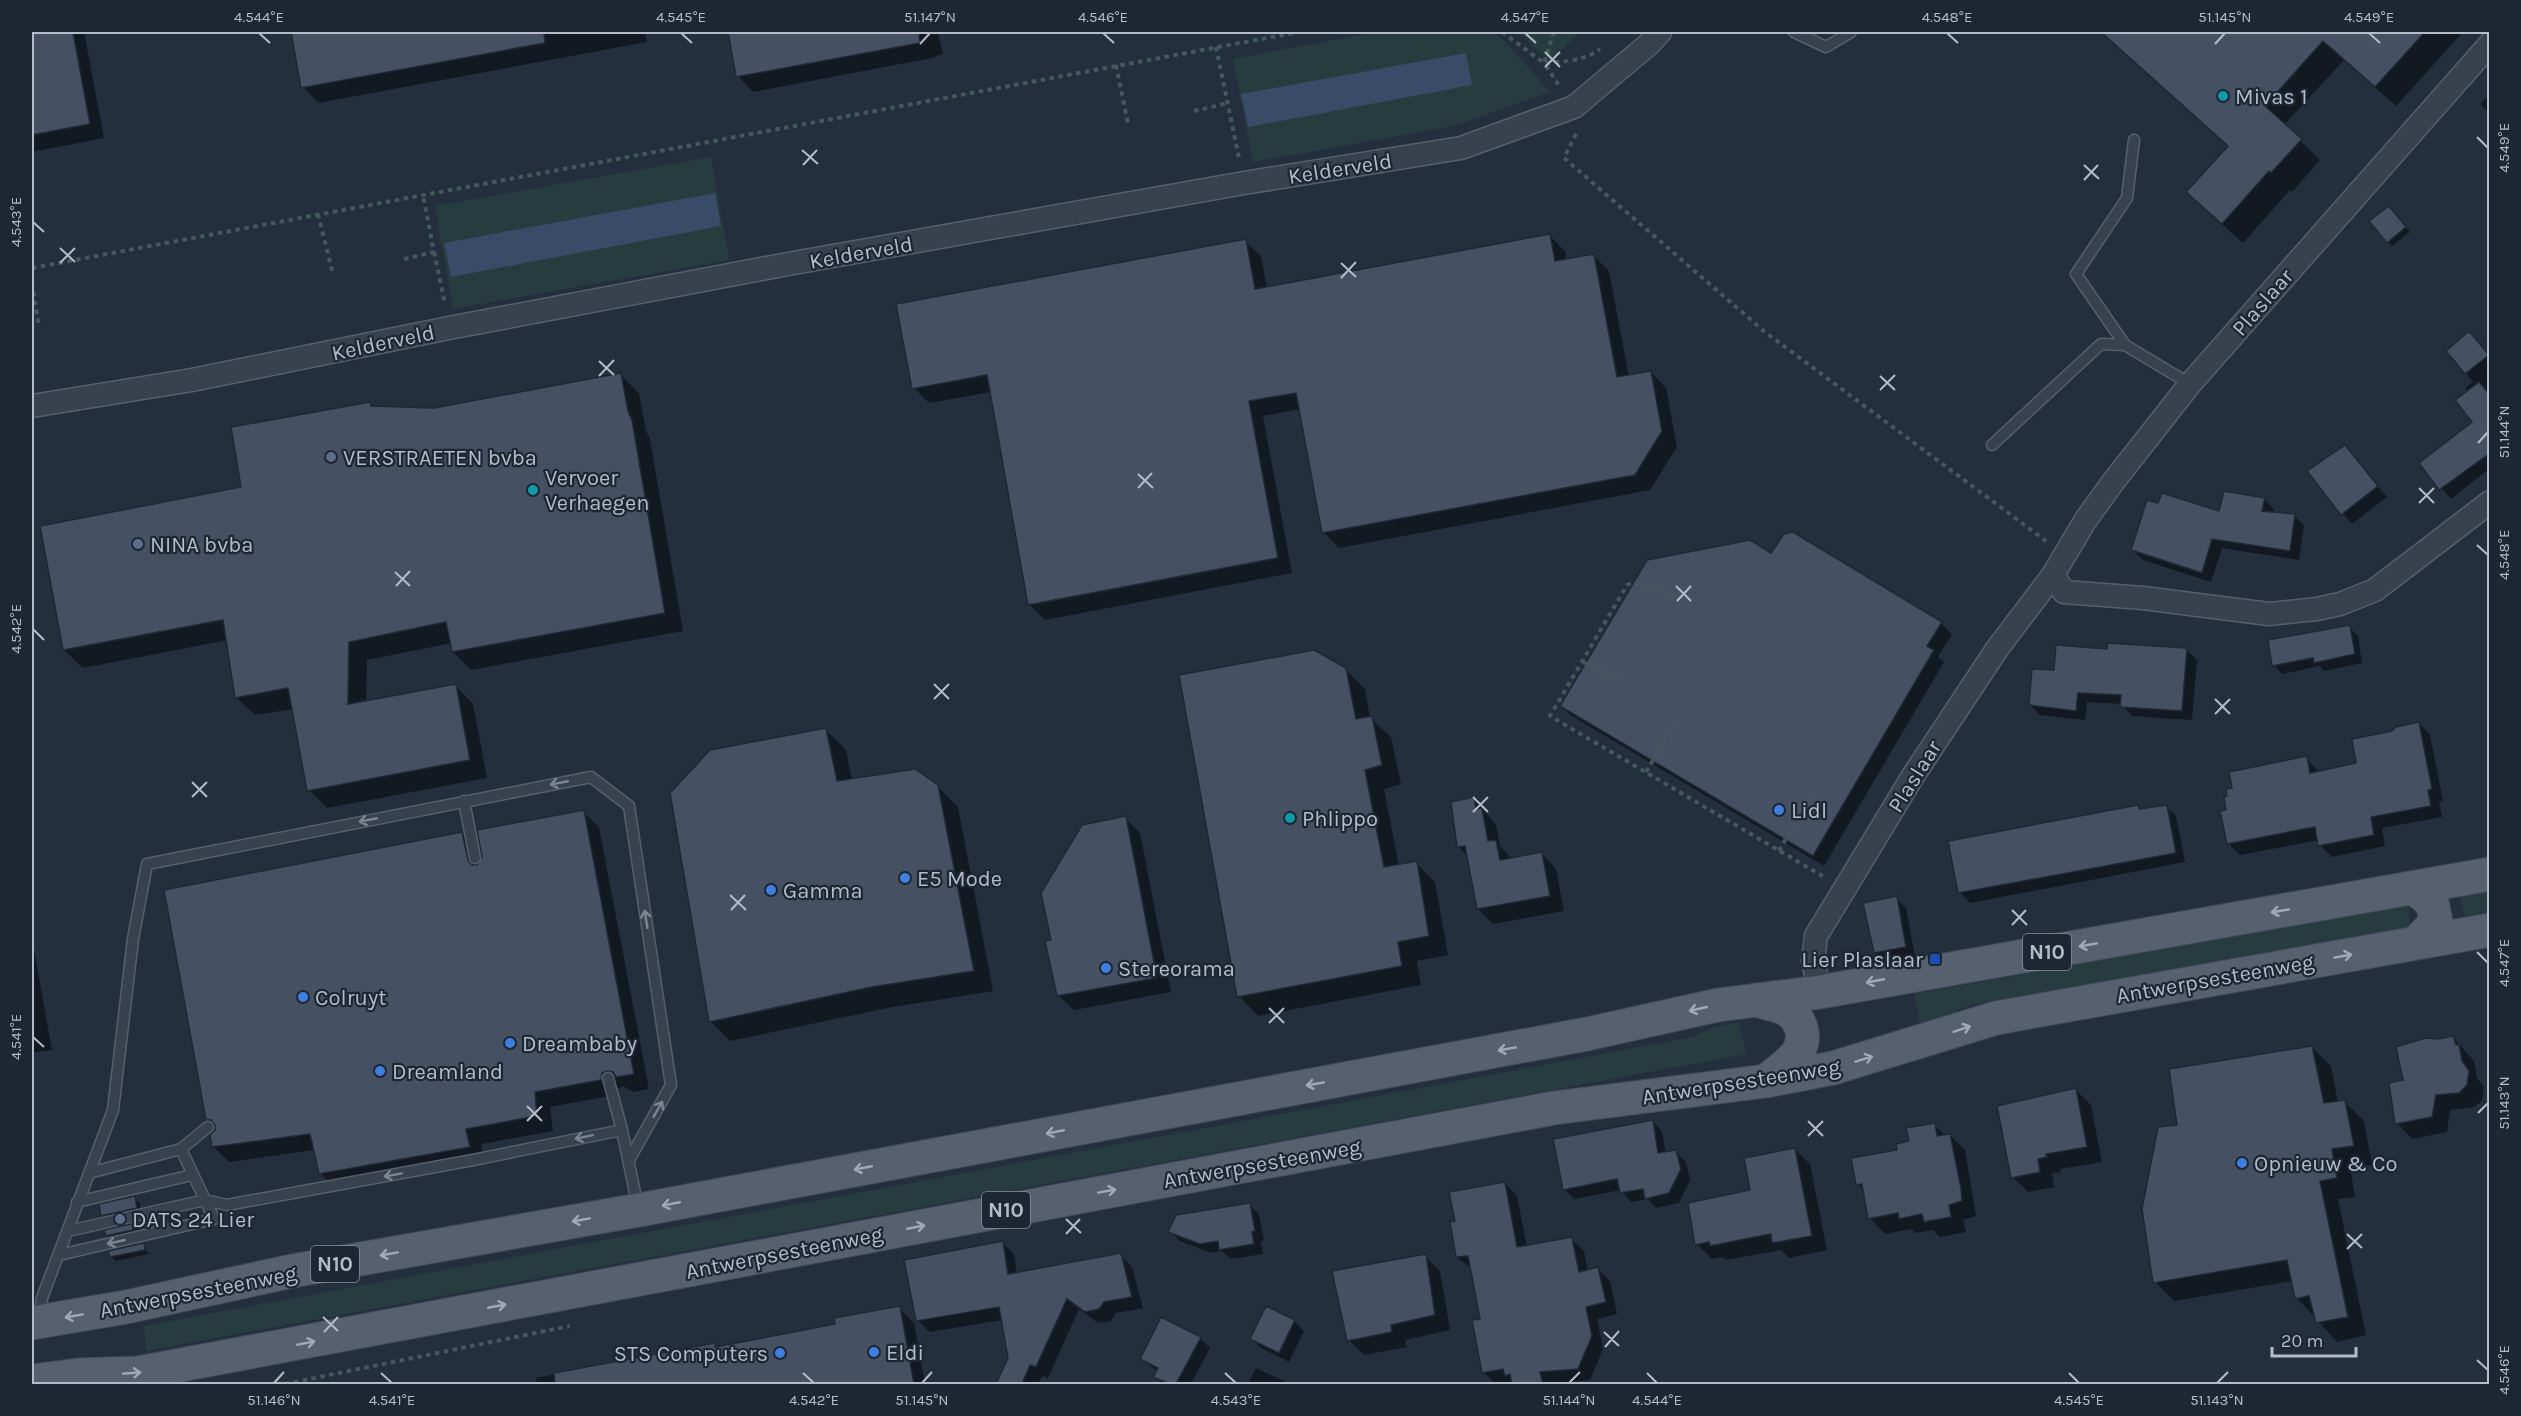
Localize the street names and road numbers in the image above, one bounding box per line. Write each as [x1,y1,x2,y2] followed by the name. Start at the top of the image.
[1286,148,1394,190] street label: Kelderveld
[807,231,915,275] street label: Kelderveld
[2227,264,2299,342] street label: Plaslaar
[329,319,437,367] street label: Kelderveld
[1883,736,1947,817] street label: Plaslaar
[2023,934,2071,970] road number: N10
[2114,949,2317,1009] street label: Antwerpsesteenweg
[1640,1053,1843,1111] street label: Antwerpsesteenweg
[1161,1134,1364,1194] street label: Antwerpsesteenweg
[982,1192,1030,1228] road number: N10
[683,1221,886,1285] street label: Antwerpsesteenweg
[311,1246,359,1282] road number: N10
[97,1260,300,1324] street label: Antwerpsesteenweg

